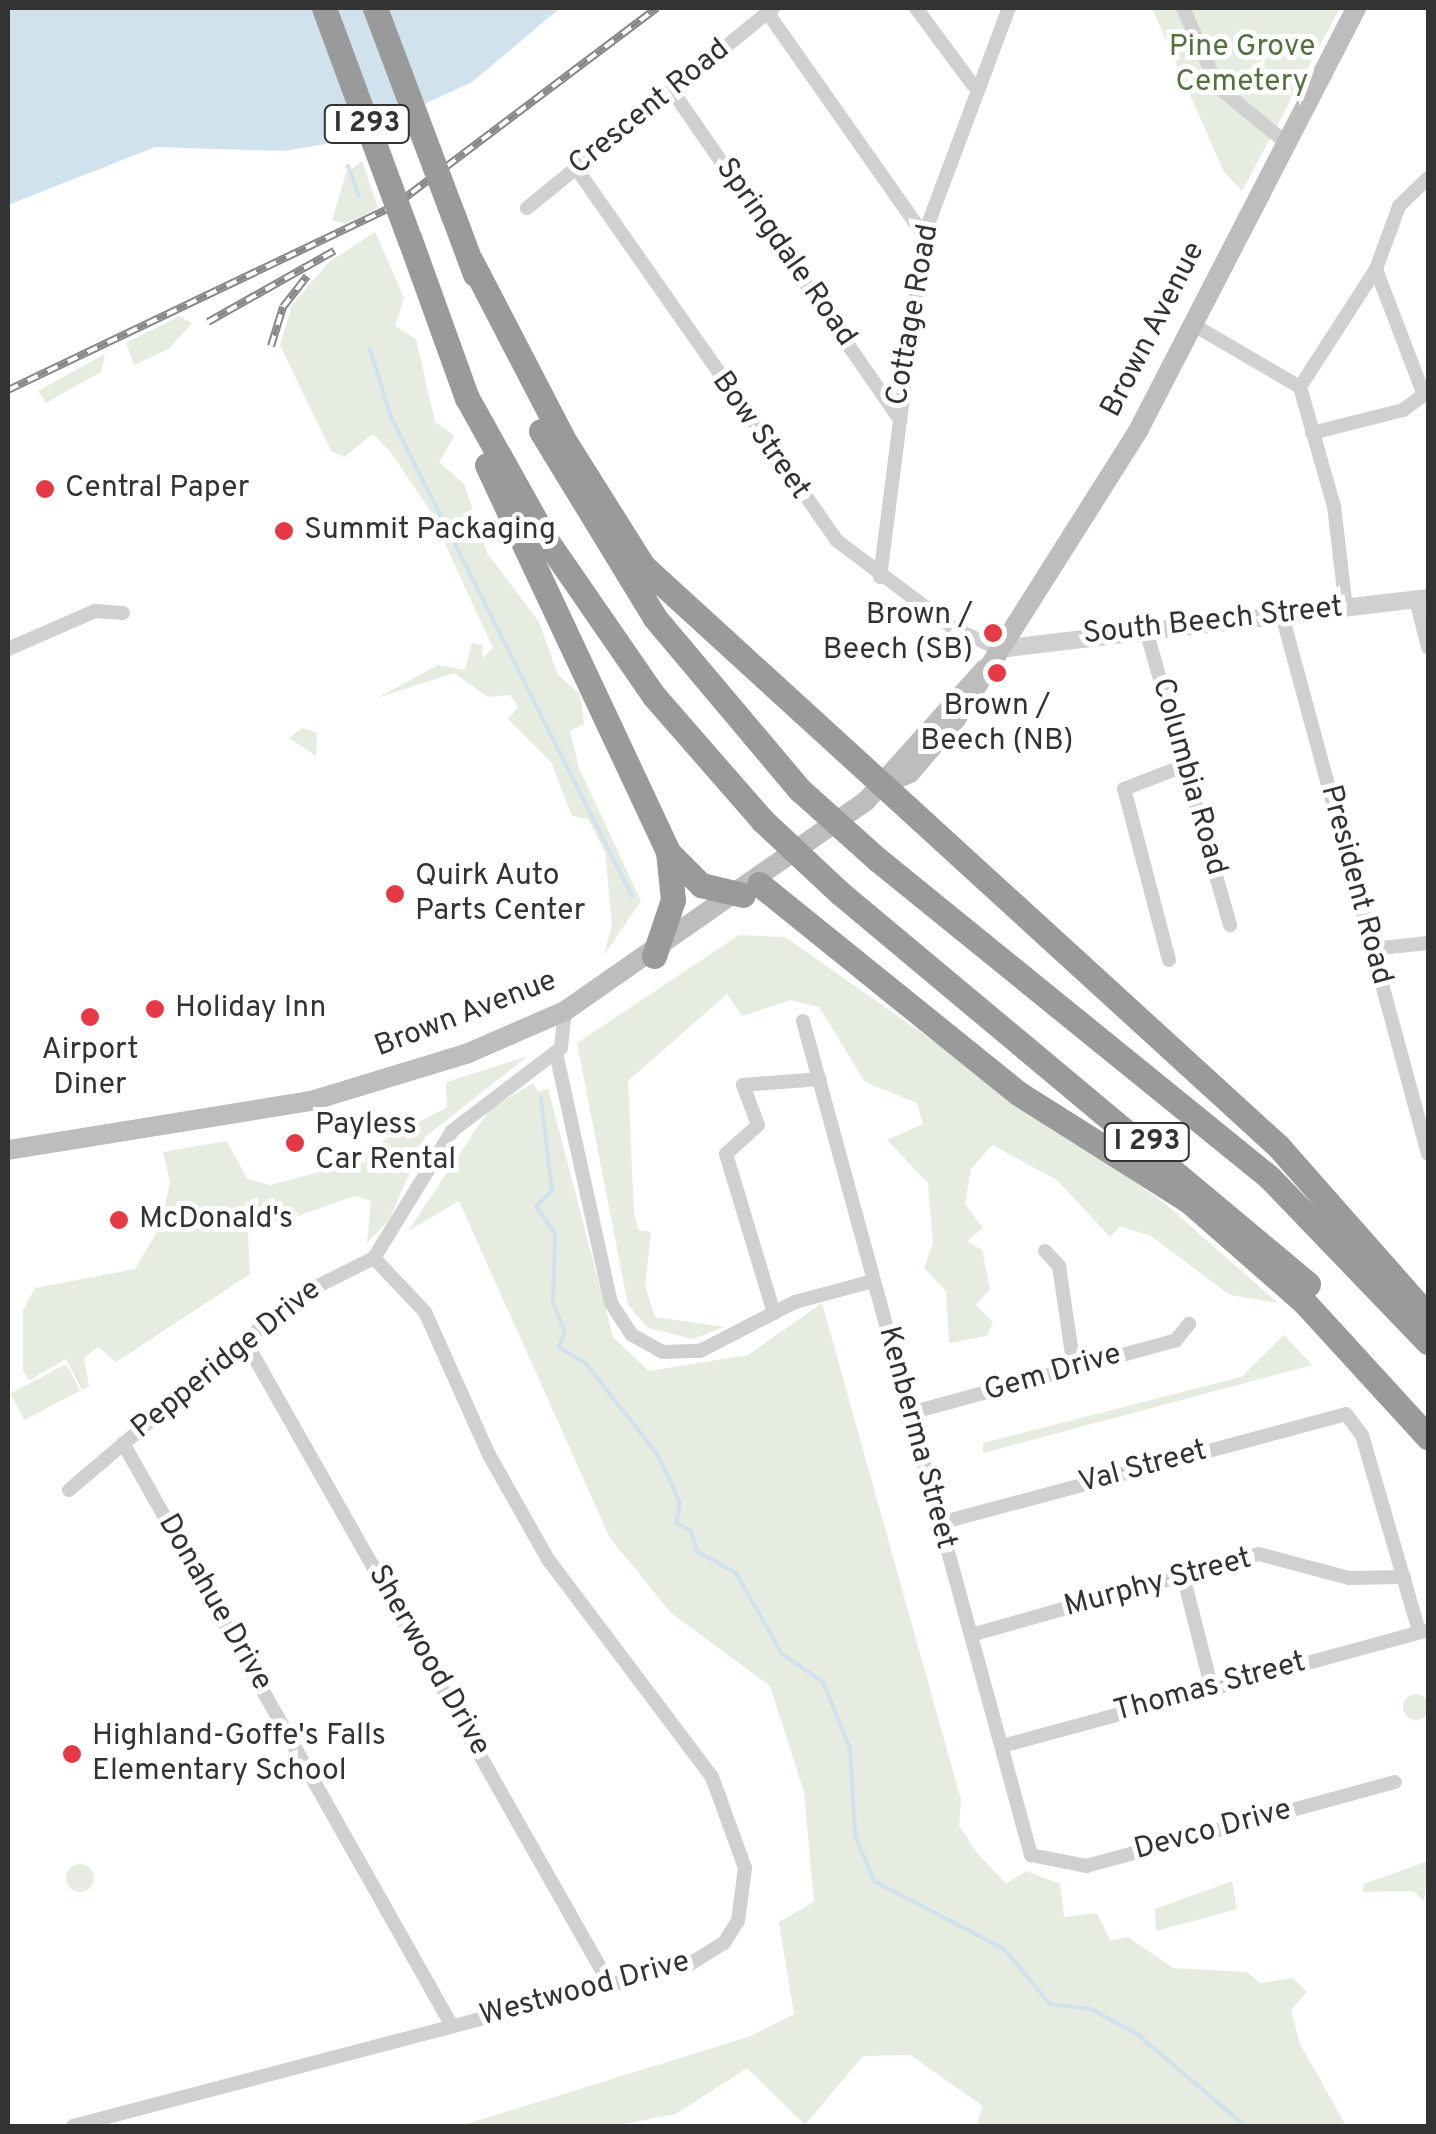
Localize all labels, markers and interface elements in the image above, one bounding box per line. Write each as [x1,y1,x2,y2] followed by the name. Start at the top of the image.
[1169,30,1315,100] park label: Pine Grove Cemetery
[563,32,737,184] street label: Crescent Road
[322,101,412,147] road number: I 293
[707,152,863,354] street label: Springdale Road
[880,221,948,409] street label: Cottage Road
[1094,236,1214,424] street label: Brown Avenue
[703,365,817,507] street label: Bow Street
[65,471,249,507] place label: Central Paper
[34,478,56,500] marker: Central Paper
[304,513,556,549] place label: Summit Packaging
[273,520,295,542] marker: Summit Packaging
[1082,590,1344,654] street label: South Beech Street
[823,598,973,668] place label: Brown / Beech (SB)
[982,622,1004,644] marker: Brown / Beech (SB)
[986,662,1008,684] marker: Brown / Beech (NB)
[1143,674,1233,880] street label: Columbia Road
[920,689,1074,760] place label: Brown / Beech (NB)
[1311,781,1399,989] street label: President Road
[415,859,585,930] place label: Quirk Auto Parts Center
[384,883,406,905] marker: Quirk Auto Parts Center
[370,964,562,1066] street label: Brown Avenue
[175,991,326,1027] place label: Holiday Inn
[144,998,166,1020] marker: Holiday Inn
[79,1006,101,1028] marker: Airport Diner
[42,1033,138,1104] place label: Airport Diner
[315,1108,456,1178] place label: Payless Car Rental
[1102,1119,1192,1165] road number: I 293
[284,1132,306,1154] marker: Payless Car Rental
[139,1202,293,1238] place label: McDonald's
[108,1209,130,1231] marker: McDonald's
[125,1273,329,1447] street label: Pepperidge Drive
[869,1323,963,1553] street label: Kenberma Street
[980,1337,1126,1411] street label: Gem Drive
[1075,1434,1211,1502] street label: Val Street
[149,1508,279,1698] street label: Donahue Drive
[1061,1542,1255,1626] street label: Murphy Street
[359,1559,497,1763] street label: Sherwood Drive
[1110,1645,1310,1731] street label: Thomas Street
[92,1719,386,1790] place label: Highland-Goffe's Falls Elementary School
[61,1743,83,1765] marker: Highland-Goffe's Falls Elementary School
[1131,1793,1295,1869] street label: Devco Drive
[476,1945,694,2035] street label: Westwood Drive

